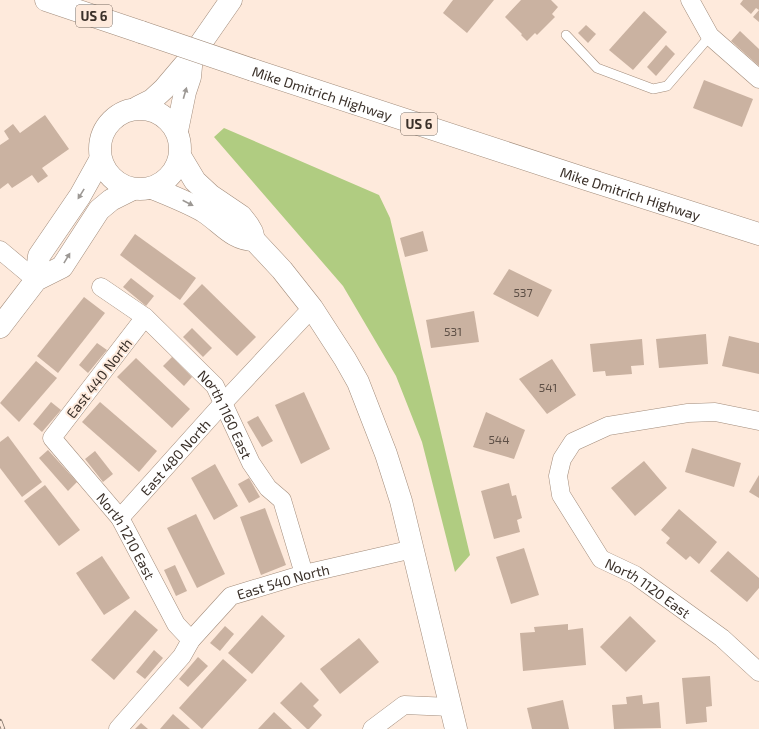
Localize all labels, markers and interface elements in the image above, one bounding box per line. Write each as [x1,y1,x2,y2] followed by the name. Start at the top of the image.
[76,5,112,27] road number: US 6
[250,62,395,124] street label: Mike Dmitrich Highway
[182,87,188,99] one-way arrow
[401,113,437,135] road number: US 6
[558,163,703,224] street label: Mike Dmitrich Highway
[77,189,85,199] one-way arrow
[182,200,193,206] one-way arrow
[64,252,71,264] one-way arrow
[513,285,533,299] house number: 537
[444,324,462,338] house number: 531
[63,335,135,421] street label: East 440 North
[195,366,256,461] street label: North 1160 East
[539,380,557,394] house number: 541
[136,415,213,499] street label: East 480 North
[488,432,510,446] house number: 544
[93,489,159,582] street label: North 1210 East
[603,554,694,621] street label: North 1120 East
[234,560,331,602] street label: East 540 North

